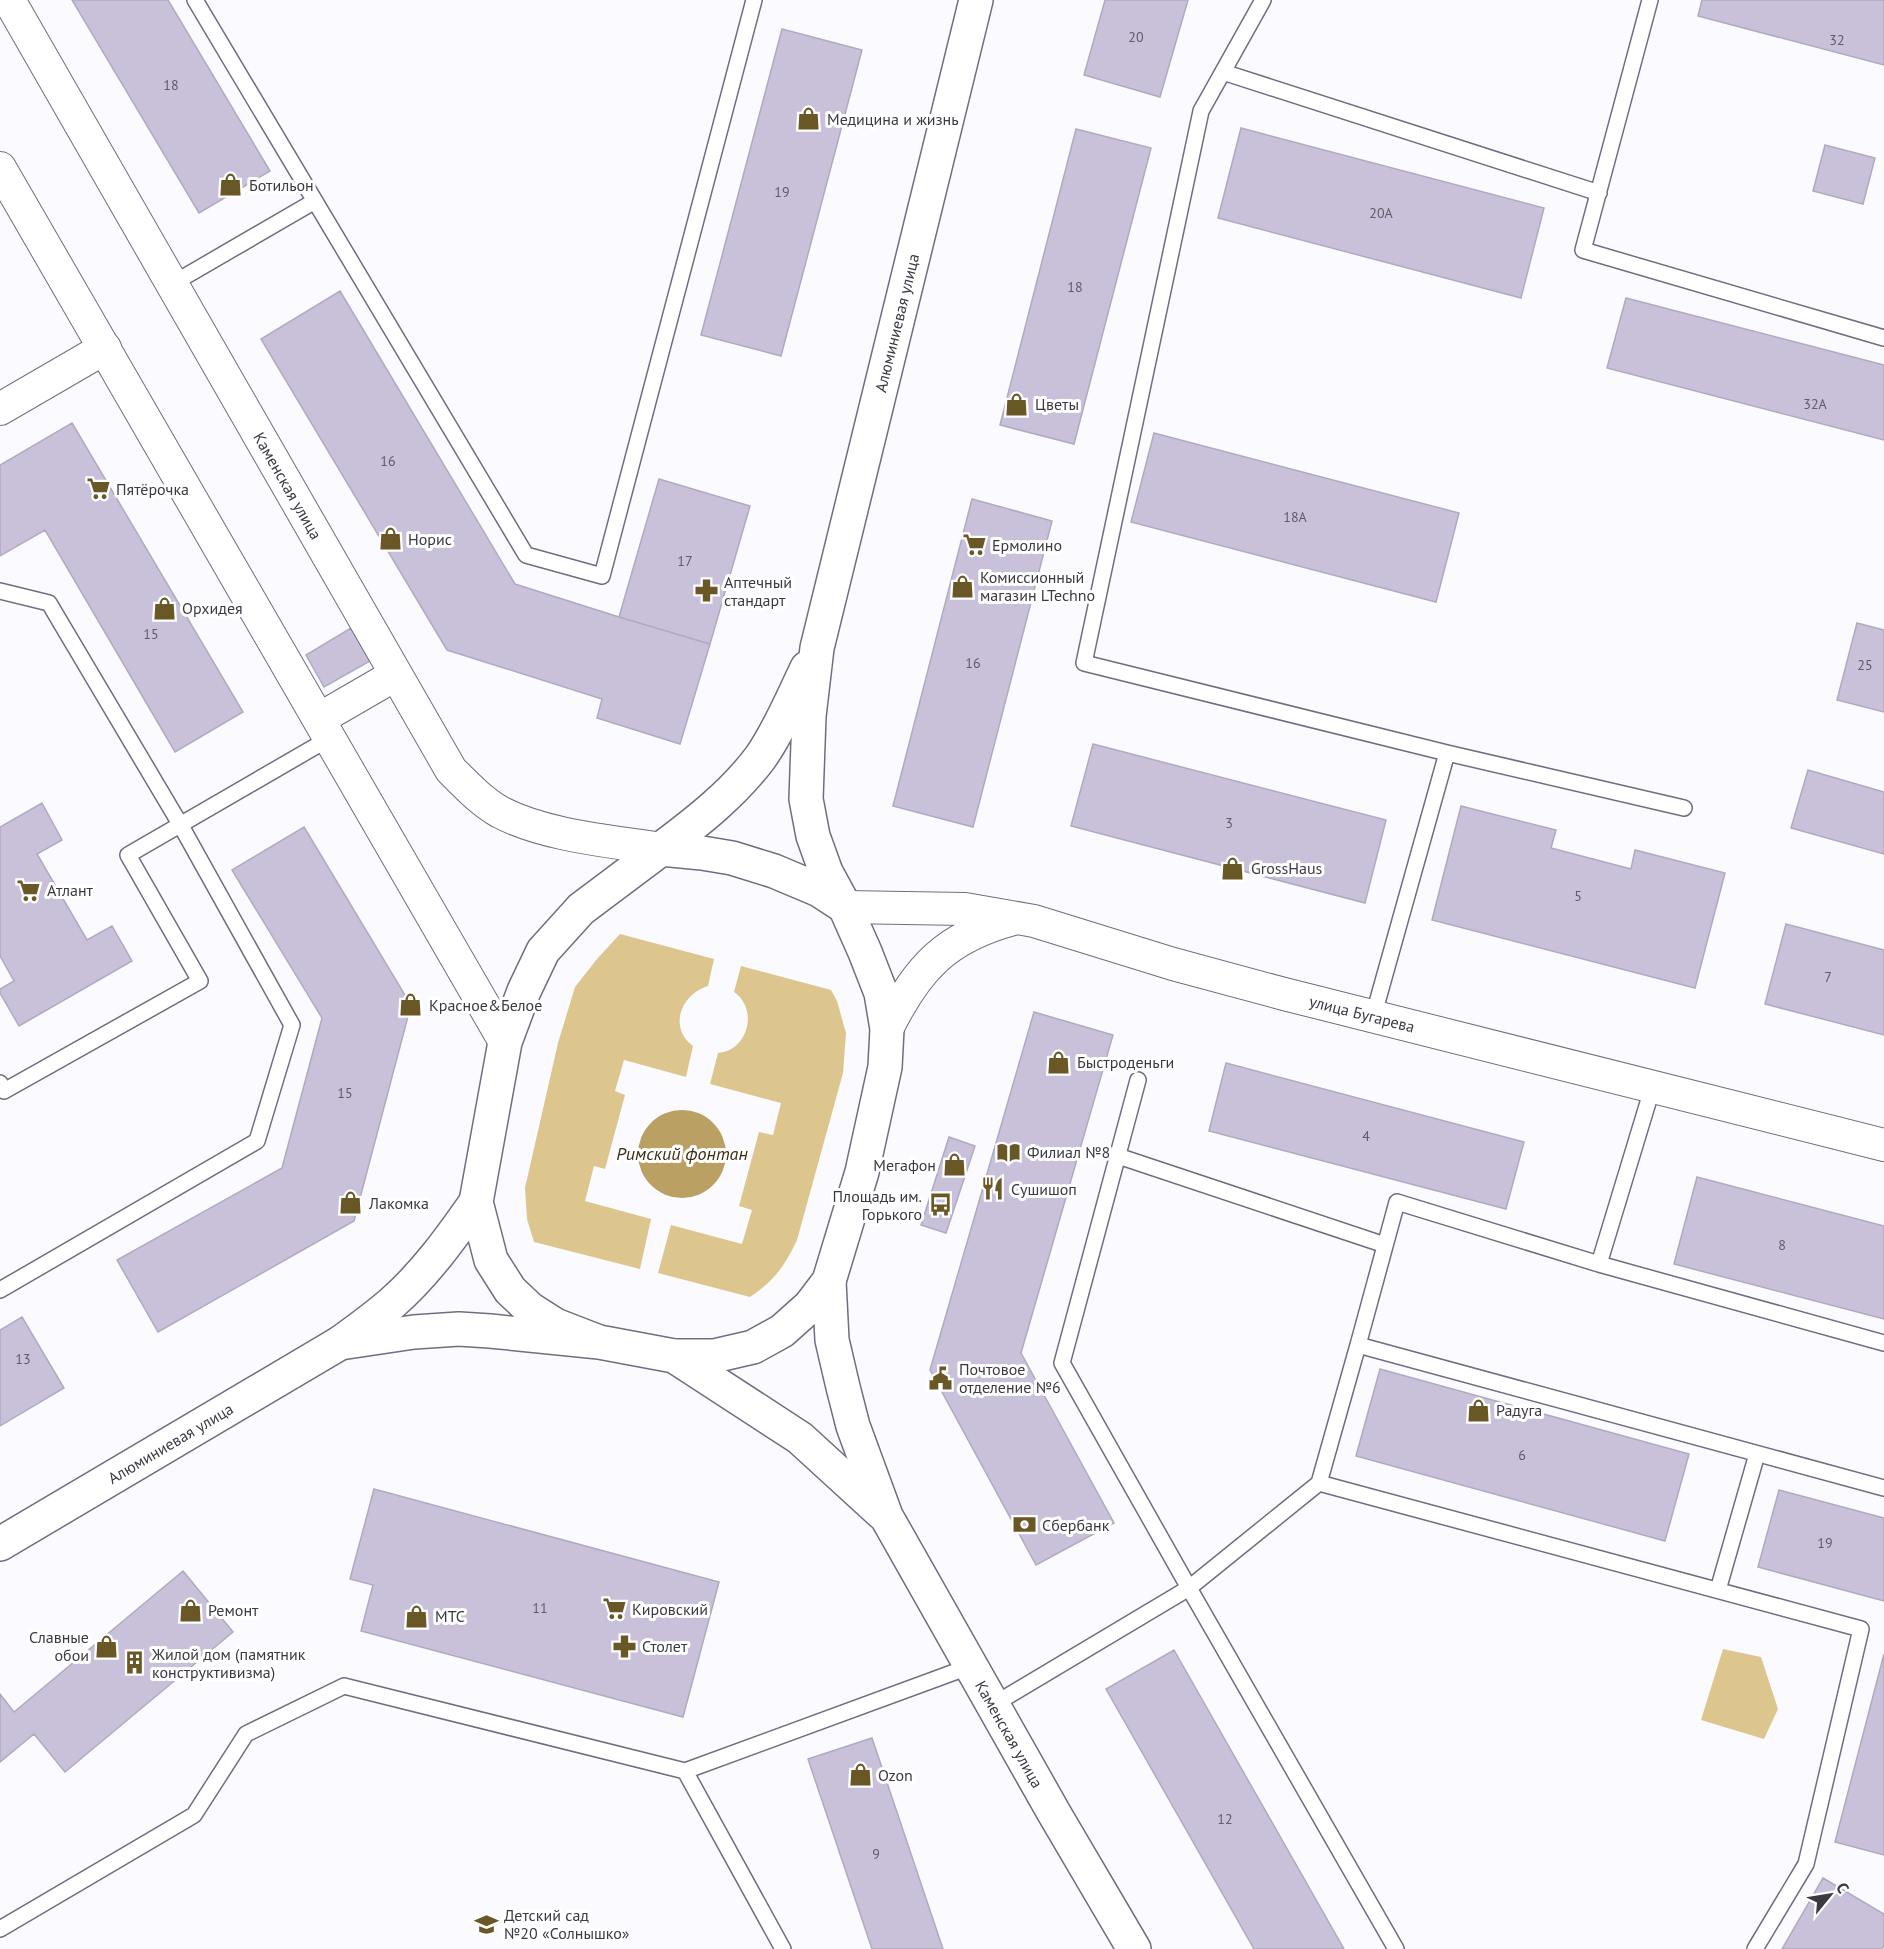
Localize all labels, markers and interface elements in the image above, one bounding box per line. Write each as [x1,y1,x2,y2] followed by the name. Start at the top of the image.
[1128,28,1144,46] house number: 20
[1829,31,1845,49] house number: 32
[163,76,179,94] house number: 18
[796,106,822,132] shop icon: Медицина и жизнь
[827,109,959,129] place label: Медицина и жизнь
[218,172,244,198] shop icon: Ботильон
[249,175,314,195] place label: Ботильон
[774,183,790,201] house number: 19
[1369,204,1394,222] house number: 20А
[870,252,923,394] street label: Алюминиевая улица
[1067,278,1083,296] house number: 18
[1004,391,1030,417] shop icon: Цветы
[1035,394,1079,414] place label: Цветы
[1803,395,1828,413] house number: 32А
[249,429,326,543] street label: Каменская улица
[380,452,396,470] house number: 16
[85,476,111,502] supermarket icon: Пятёрочка
[116,479,189,499] place label: Пятёрочка
[1283,508,1308,526] house number: 18А
[377,526,403,552] shop icon: Норис
[408,529,452,549] place label: Норис
[961,532,987,558] supermarket icon: Ермолино
[992,535,1062,555] place label: Ермолино
[677,552,693,570] house number: 17
[980,567,1095,605] place label: Комиссионный магазин LTechno
[724,572,792,610] place label: Аптечный стандарт
[949,573,975,599] shop icon: Комиссионный магазин LTechno
[693,578,719,604] pharmacy icon: Аптечный стандарт
[151,595,177,621] shop icon: Орхидея
[182,598,243,618] place label: Орхидея
[143,625,159,643] house number: 15
[965,654,981,672] house number: 16
[1857,656,1873,674] house number: 25
[1225,814,1233,832] house number: 3
[1220,855,1246,881] shop icon: GrossHaus
[1251,858,1323,878] place label: GrossHaus
[16,877,42,903] supermarket icon: Атлант
[47,880,94,900] place label: Атлант
[1574,887,1582,905] house number: 5
[1824,968,1832,986] house number: 7
[1307,991,1417,1037] street label: улица Бугарева
[398,992,424,1018] shop icon: Красное&Белое
[429,995,542,1015] place label: Красное&Белое
[1046,1049,1072,1075] shop icon: Быстроденьги
[1077,1052,1174,1072] place label: Быстроденьги
[337,1084,353,1102] house number: 15
[1362,1127,1370,1145] house number: 4
[996,1139,1022,1165] library icon: Филиал №8
[616,1142,748,1165] water label: Римский фонтан
[1027,1142,1110,1162] place label: Филиал №8
[941,1152,967,1178] shop icon: Мегафон
[873,1155,936,1175] place label: Мегафон
[980,1176,1006,1202] restaurant icon: Сушишоп
[1011,1179,1077,1199] place label: Сушишоп
[833,1186,922,1224] place label: Площадь им. Горького
[338,1190,364,1216] shop icon: Лакомка
[927,1192,953,1218] bus stop icon: Площадь им. Горького
[368,1193,429,1213] place label: Лакомка
[1778,1236,1786,1254] house number: 8
[15,1350,31,1368] house number: 13
[959,1359,1061,1397] place label: Почтовое отделение №6
[928,1365,954,1391] public building icon: Почтовое отделение №6
[1465,1397,1491,1423] shop icon: Радуга
[104,1398,237,1488] street label: Алюминиевая улица
[1496,1400,1542,1420] place label: Радуга
[1518,1446,1526,1464] house number: 6
[1011,1512,1037,1538] bank icon: Сбербанк
[1042,1515,1110,1535] place label: Сбербанк
[1817,1534,1833,1552] house number: 19
[601,1596,627,1622] supermarket icon: Кировский
[177,1597,203,1623] shop icon: Ремонт
[532,1599,548,1617] house number: 11
[632,1599,708,1619] place label: Кировский
[208,1600,259,1620] place label: Ремонт
[404,1603,430,1629] shop icon: МТС
[435,1606,465,1626] place label: МТС
[29,1627,89,1665] place label: Славные обои
[94,1633,120,1659] shop icon: Славные обои
[611,1633,637,1659] pharmacy icon: Столет
[642,1636,688,1656] place label: Столет
[151,1644,306,1682] place label: Жилой дом (памятник конструктивизма)
[121,1650,147,1676] building icon: Жилой дом (памятник конструктивизма)
[971,1677,1048,1791] street label: Каменская улица
[847,1762,873,1788] shop icon: Ozon
[878,1765,913,1785] place label: Ozon
[1217,1810,1233,1828] house number: 12
[872,1845,880,1863] house number: 9
[1800,1865,1860,1925] north arrow
[1832,1879,1854,1896] text: С
[504,1905,630,1943] place label: Детский сад №20 «Солнышко»
[473,1911,499,1937] school or university icon: Детский сад №20 «Солнышко»

